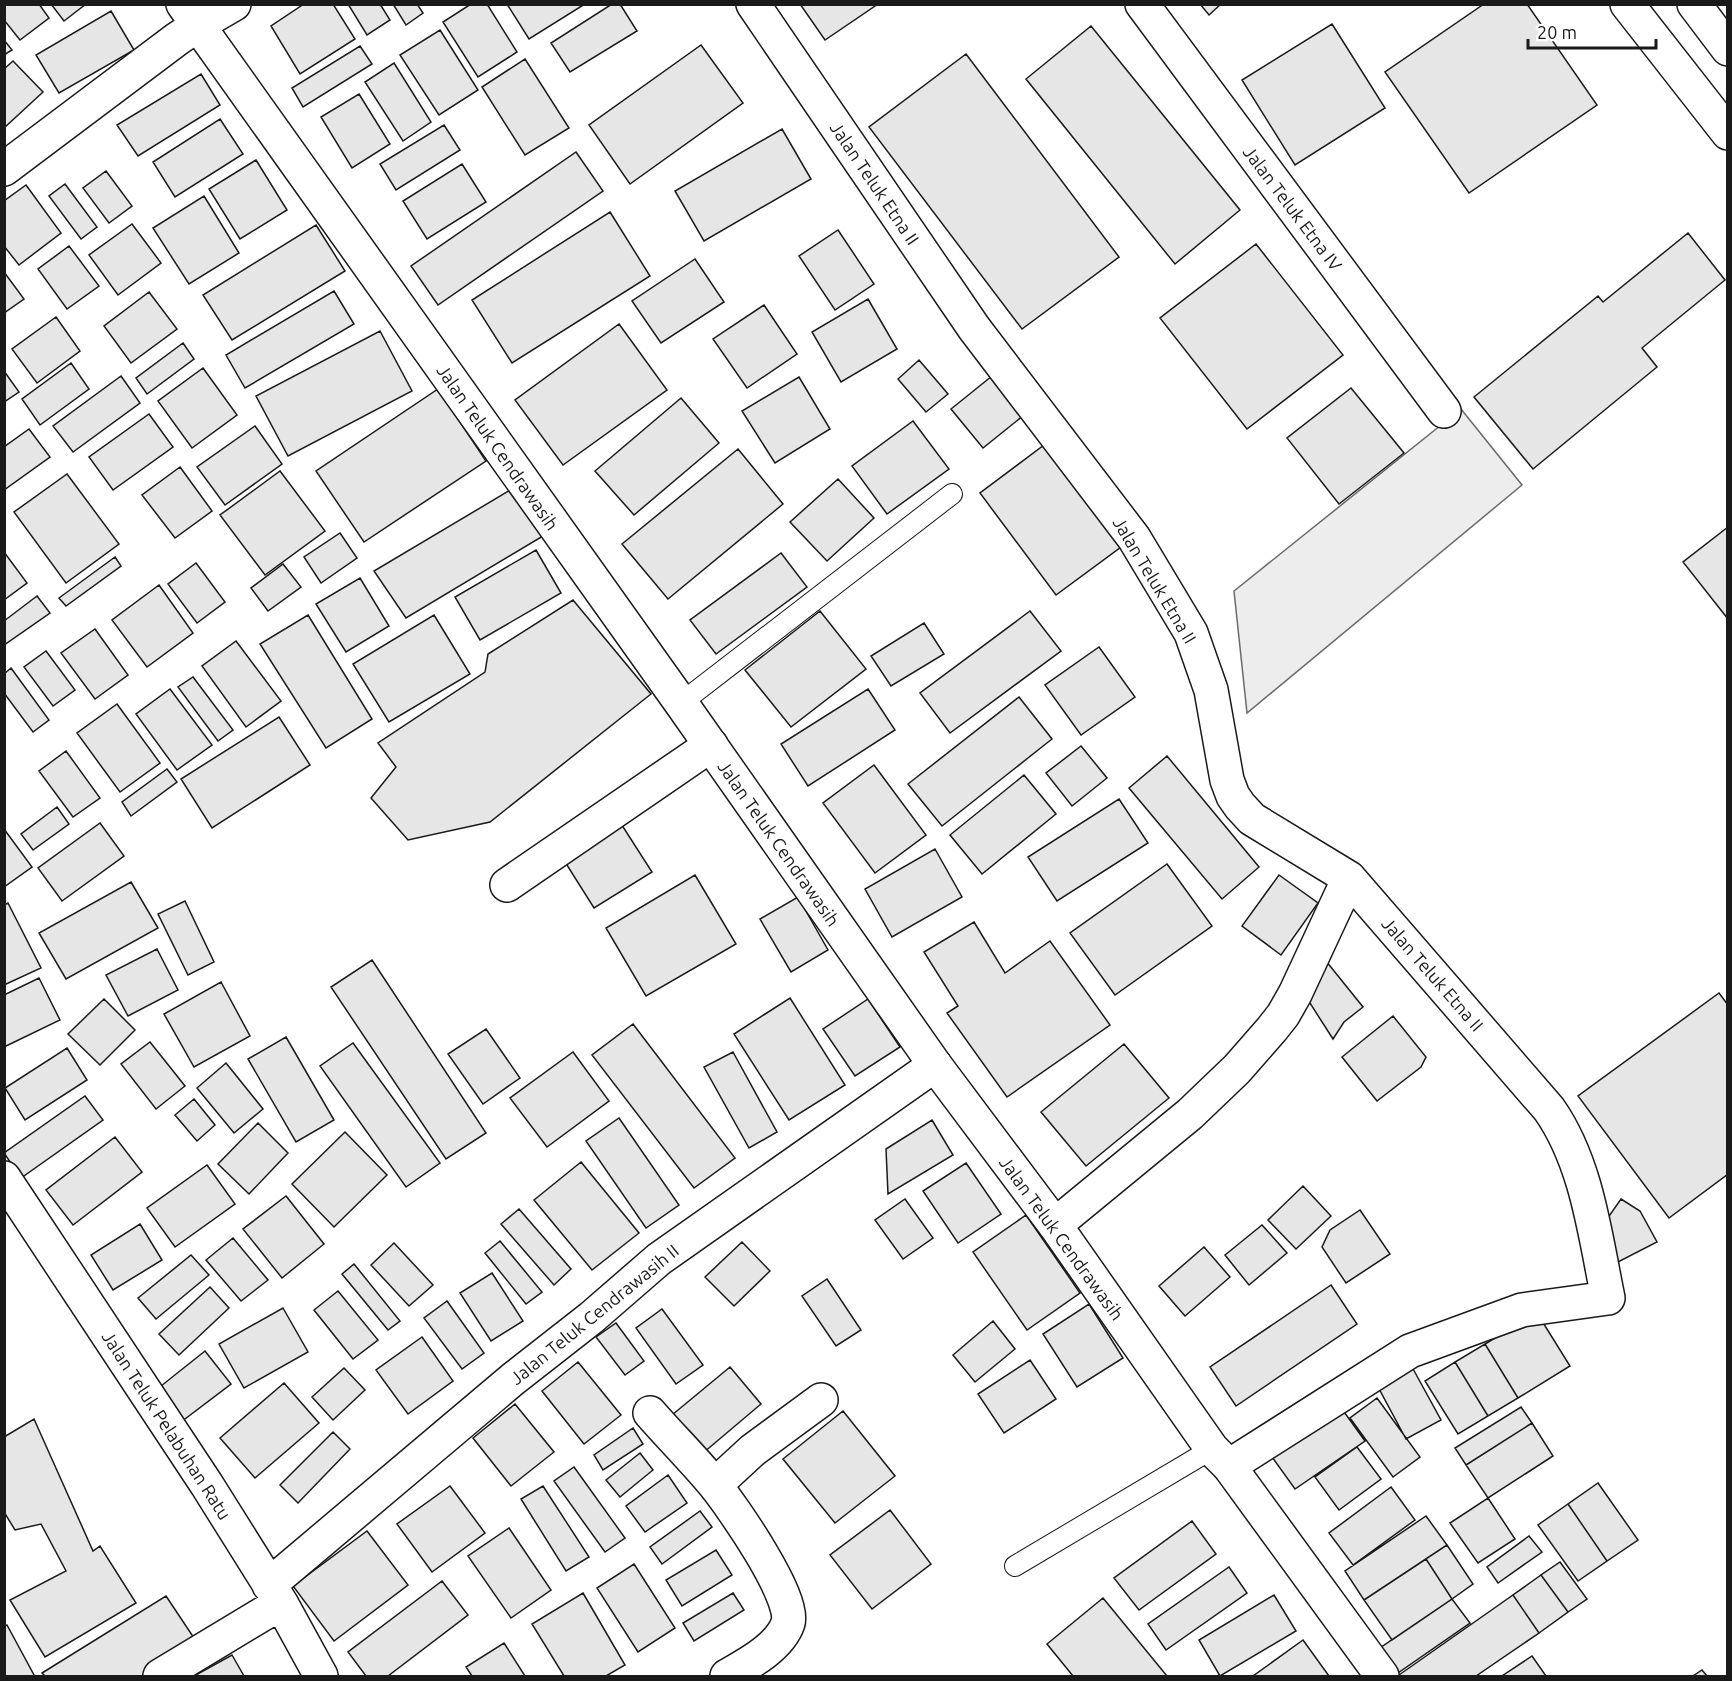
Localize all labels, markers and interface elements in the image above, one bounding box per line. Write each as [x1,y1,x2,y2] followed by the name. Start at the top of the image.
[1528,12,1656,50] scale bar
[1537,22,1577,42] text: 20 m
[826,118,924,248] street label: Jalan Teluk Etna II
[1240,142,1347,275] street label: Jalan Teluk Etna IV
[433,360,563,534] street label: Jalan Teluk Cendrawasih
[1109,513,1201,647] street label: Jalan Teluk Etna II
[714,756,844,930] street label: Jalan Teluk Cendrawasih
[1378,913,1488,1035] street label: Jalan Teluk Etna II
[996,1152,1128,1324] street label: Jalan Teluk Cendrawasih
[506,1240,682,1388] street label: Jalan Teluk Cendrawasih II
[99,1327,235,1523] street label: Jalan Teluk Pelabuhan Ratu

